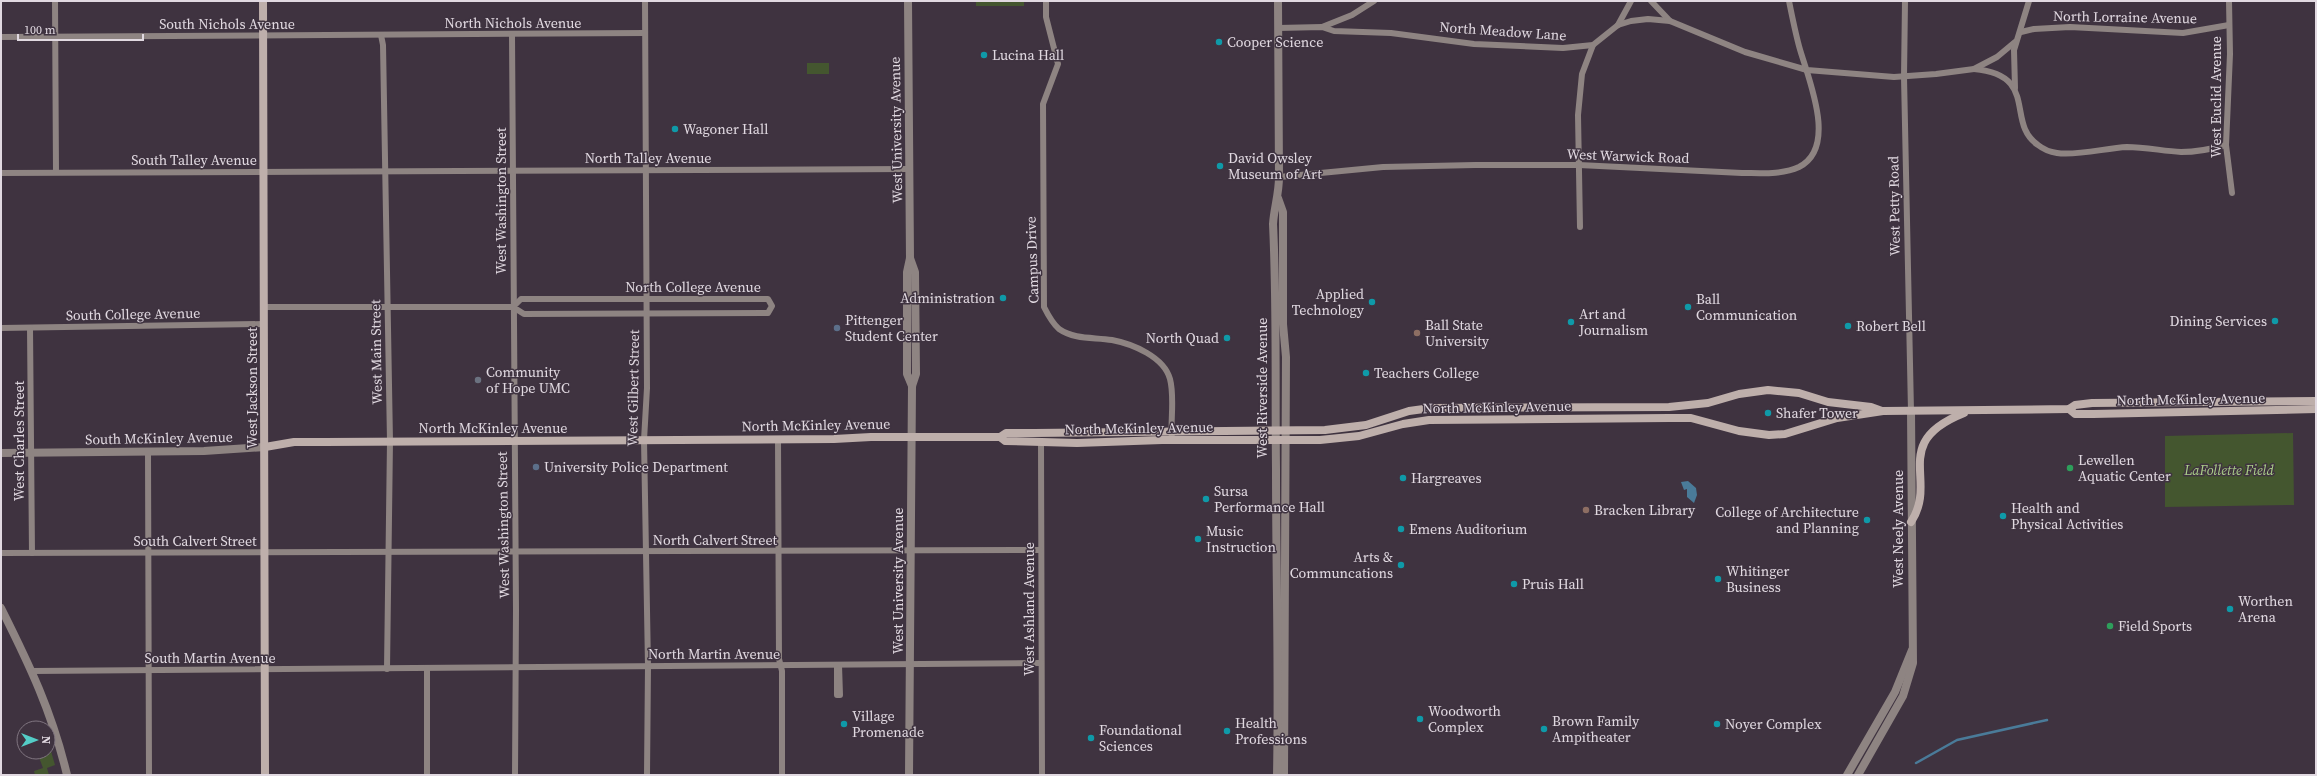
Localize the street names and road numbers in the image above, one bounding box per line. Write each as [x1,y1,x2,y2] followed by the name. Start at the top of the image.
[2053,6,2197,28] street label: North Lorraine Avenue
[445,13,581,33] street label: North Nichols Avenue
[159,14,295,34] street label: South Nichols Avenue
[1439,17,1567,45] street label: North Meadow Lane
[2206,36,2226,158] street label: West Euclid Avenue
[885,57,907,203] street label: West University Avenue
[491,127,511,275] street label: West Washington Street
[1566,144,1690,168] street label: West Warwick Road
[585,148,711,168] street label: North Talley Avenue
[131,150,257,170] street label: South Talley Avenue
[1883,156,1905,256] street label: West Petty Road
[1020,216,1044,304] street label: Campus Drive
[625,277,761,297] street label: North College Avenue
[365,299,387,405] street label: West Main Street
[66,303,200,325] street label: South College Avenue
[1252,318,1272,458] street label: West Riverside Avenue
[242,327,262,449] street label: West Jackson Street
[622,329,644,447] street label: West Gilbert Street
[9,380,29,501] street label: West Charles Street
[2116,388,2266,410] street label: North McKinley Avenue
[1422,396,1572,418] street label: North McKinley Avenue
[741,414,891,436] street label: North McKinley Avenue
[1064,417,1214,439] street label: North McKinley Avenue
[419,418,567,438] street label: North McKinley Avenue
[85,427,233,449] street label: South McKinley Avenue
[492,451,514,599] street label: West Washington Street
[1888,470,1908,588] street label: West Neely Avenue
[888,508,908,654] street label: West University Avenue
[653,530,778,550] street label: North Calvert Street
[133,531,257,551] street label: South Calvert Street
[1019,542,1039,676] street label: West Ashland Avenue
[648,644,780,664] street label: North Martin Avenue
[144,648,276,668] street label: South Martin Avenue

